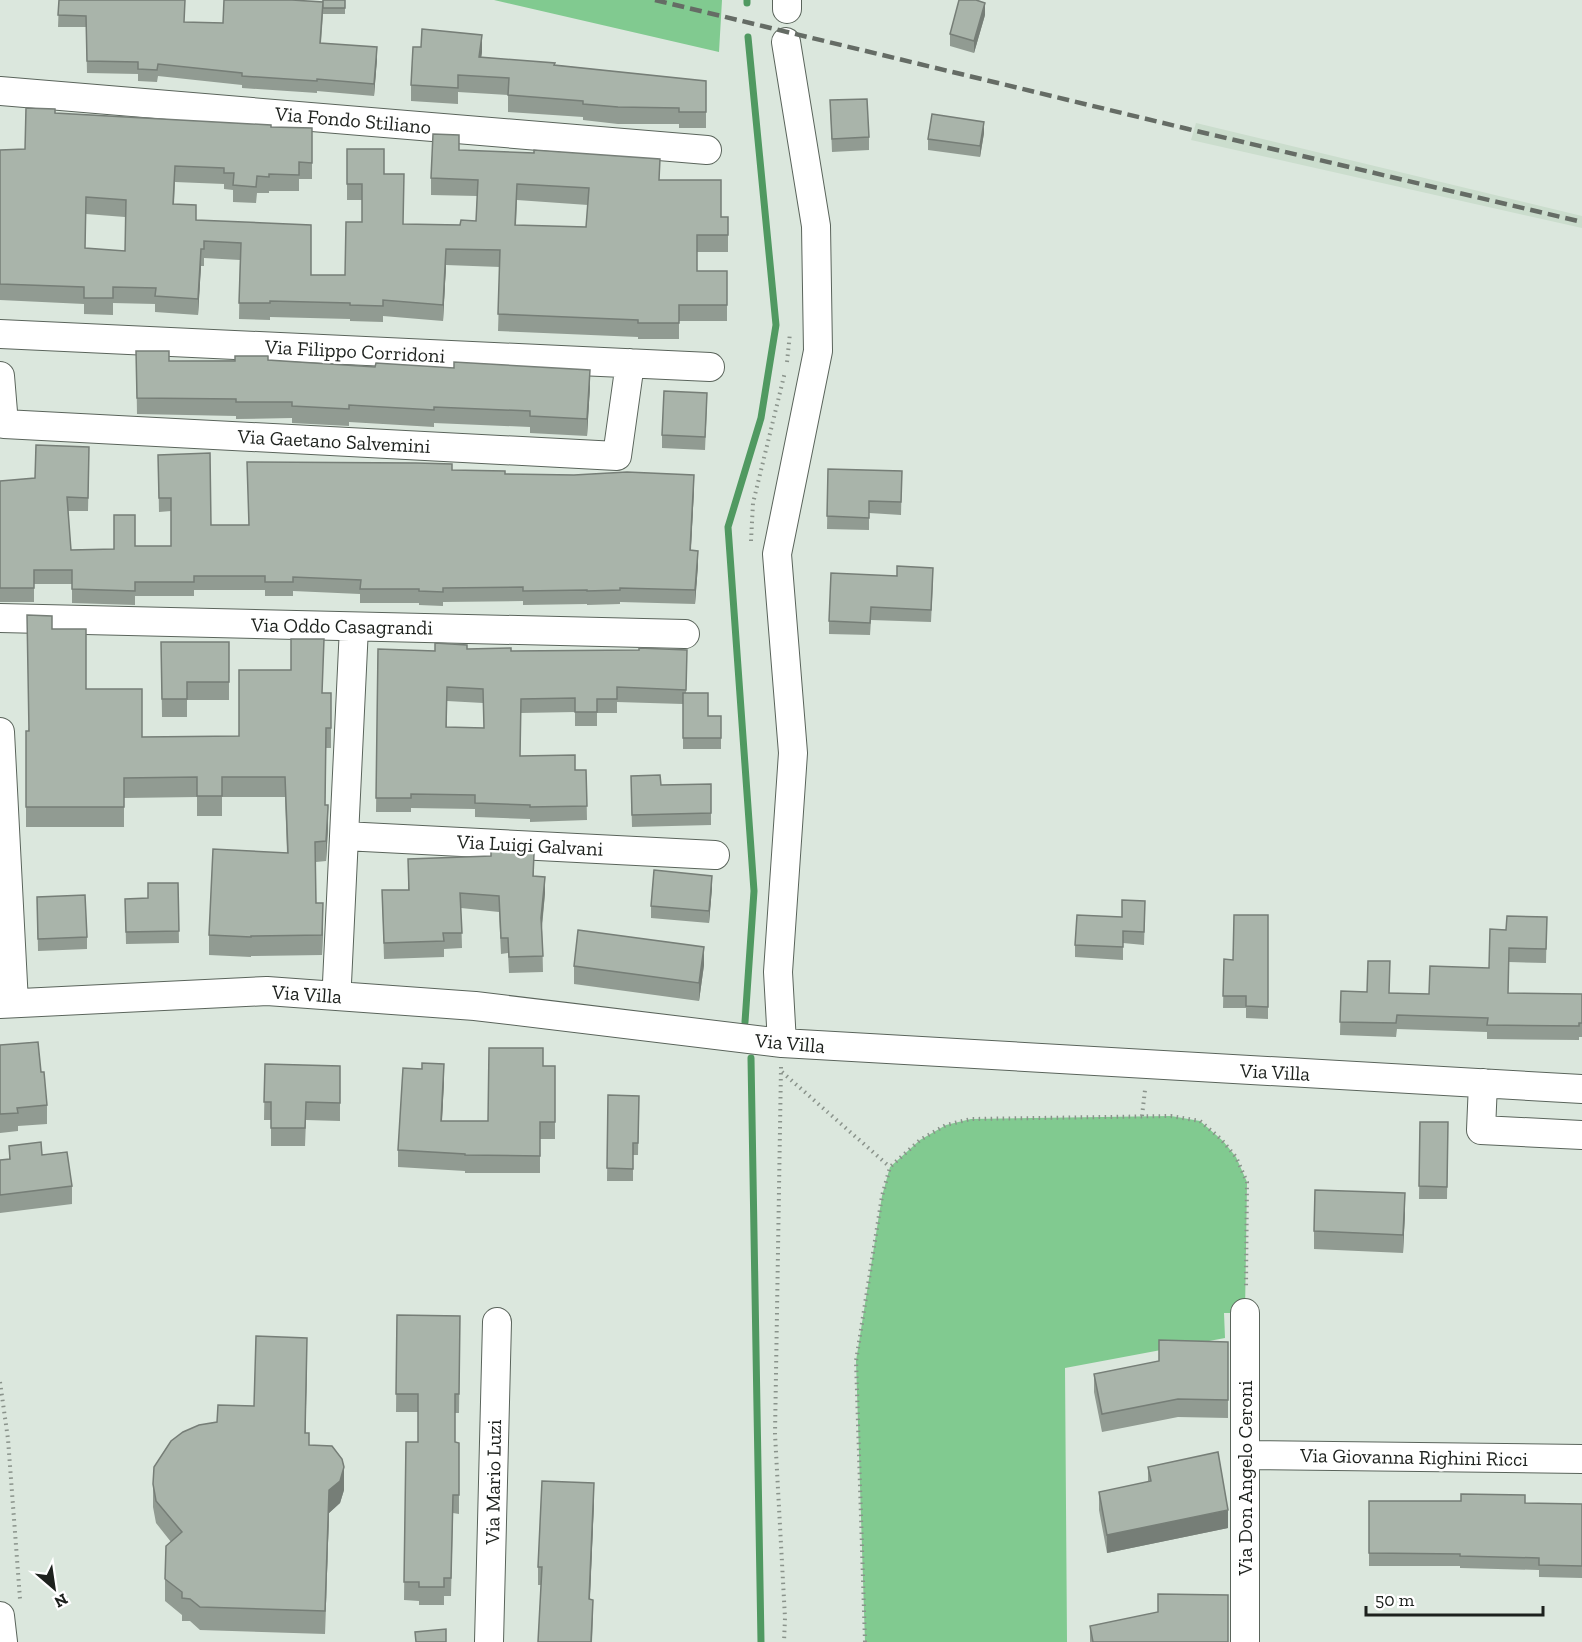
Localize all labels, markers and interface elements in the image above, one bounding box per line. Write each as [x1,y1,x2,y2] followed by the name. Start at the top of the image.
[273,101,432,139] street label: Via Fondo Stiliano
[263,334,446,368] street label: Via Filippo Corridoni
[236,424,431,458] street label: Via Gaetano Salvemini
[250,612,433,640] street label: Via Oddo Casagrandi
[455,829,604,861] street label: Via Luigi Galvani
[270,980,343,1008] street label: Via Villa
[753,1028,826,1058] street label: Via Villa
[1238,1058,1311,1086] street label: Via Villa
[1233,1380,1257,1577] street label: Via Don Angelo Ceroni
[480,1419,506,1546] street label: Via Mario Luzi
[1299,1443,1529,1471] street label: Via Giovanna Righini Ricci
[24,1558,84,1618] north arrow
[1366,1579,1543,1617] scale bar
[51,1589,71,1612] text: N
[1375,1589,1415,1611] text: 50 m

